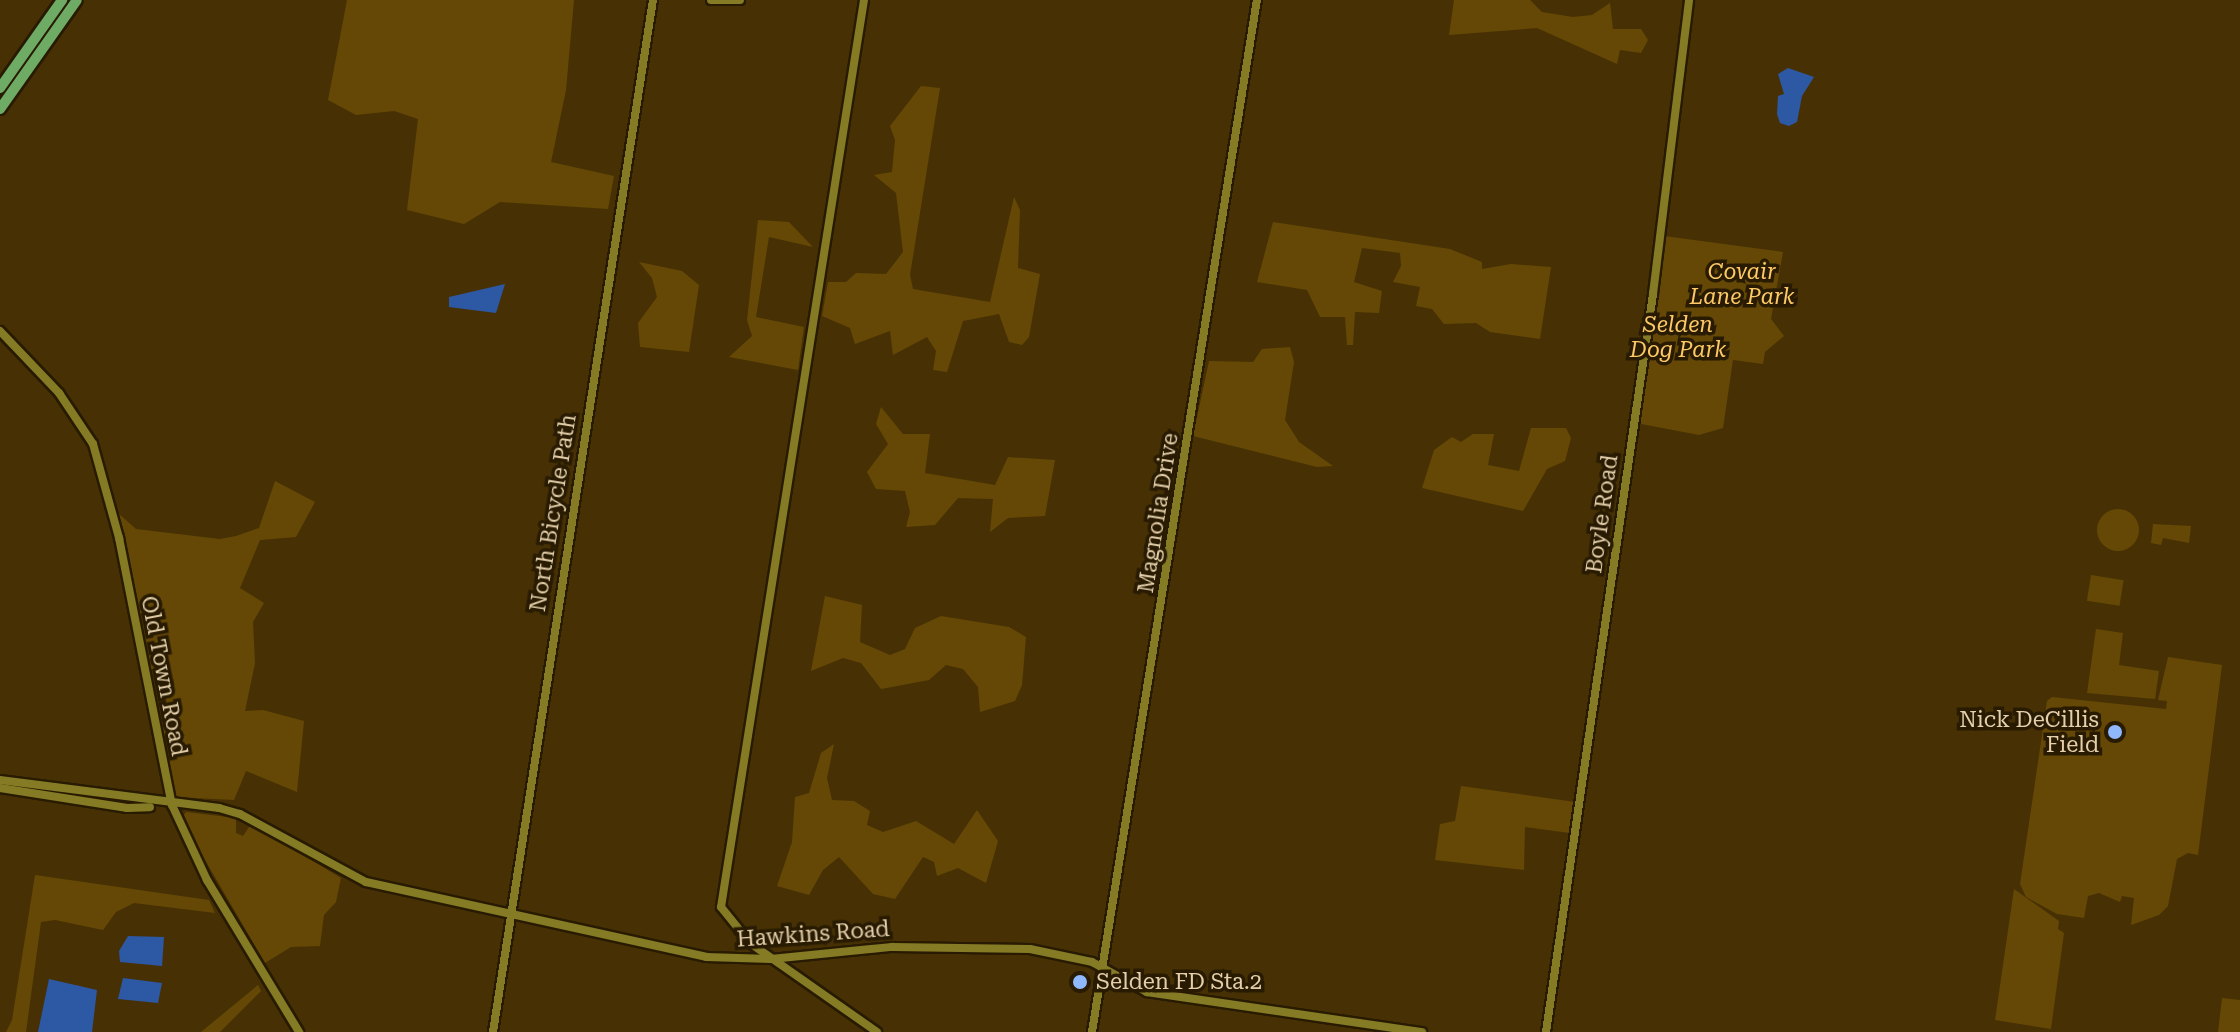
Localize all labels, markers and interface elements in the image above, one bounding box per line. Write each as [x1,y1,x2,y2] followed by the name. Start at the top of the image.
[1689,258,1795,310] park label: Covair Lane Park
[1630,311,1726,362] park label: Selden Dog Park
[524,412,582,614] street label: North Bicycle Path
[1132,431,1184,595] street label: Magnolia Drive
[1581,453,1623,575] street label: Boyle Road
[136,594,192,758] street label: Old Town Road
[1959,706,2099,758] place label: Nick DeCillis Field
[2106,723,2124,741] marker: Nick DeCillis Field
[736,915,890,953] street label: Hawkins Road
[1096,969,1262,995] place label: Selden FD Sta.2
[1071,973,1089,991] marker: Selden FD Sta.2

